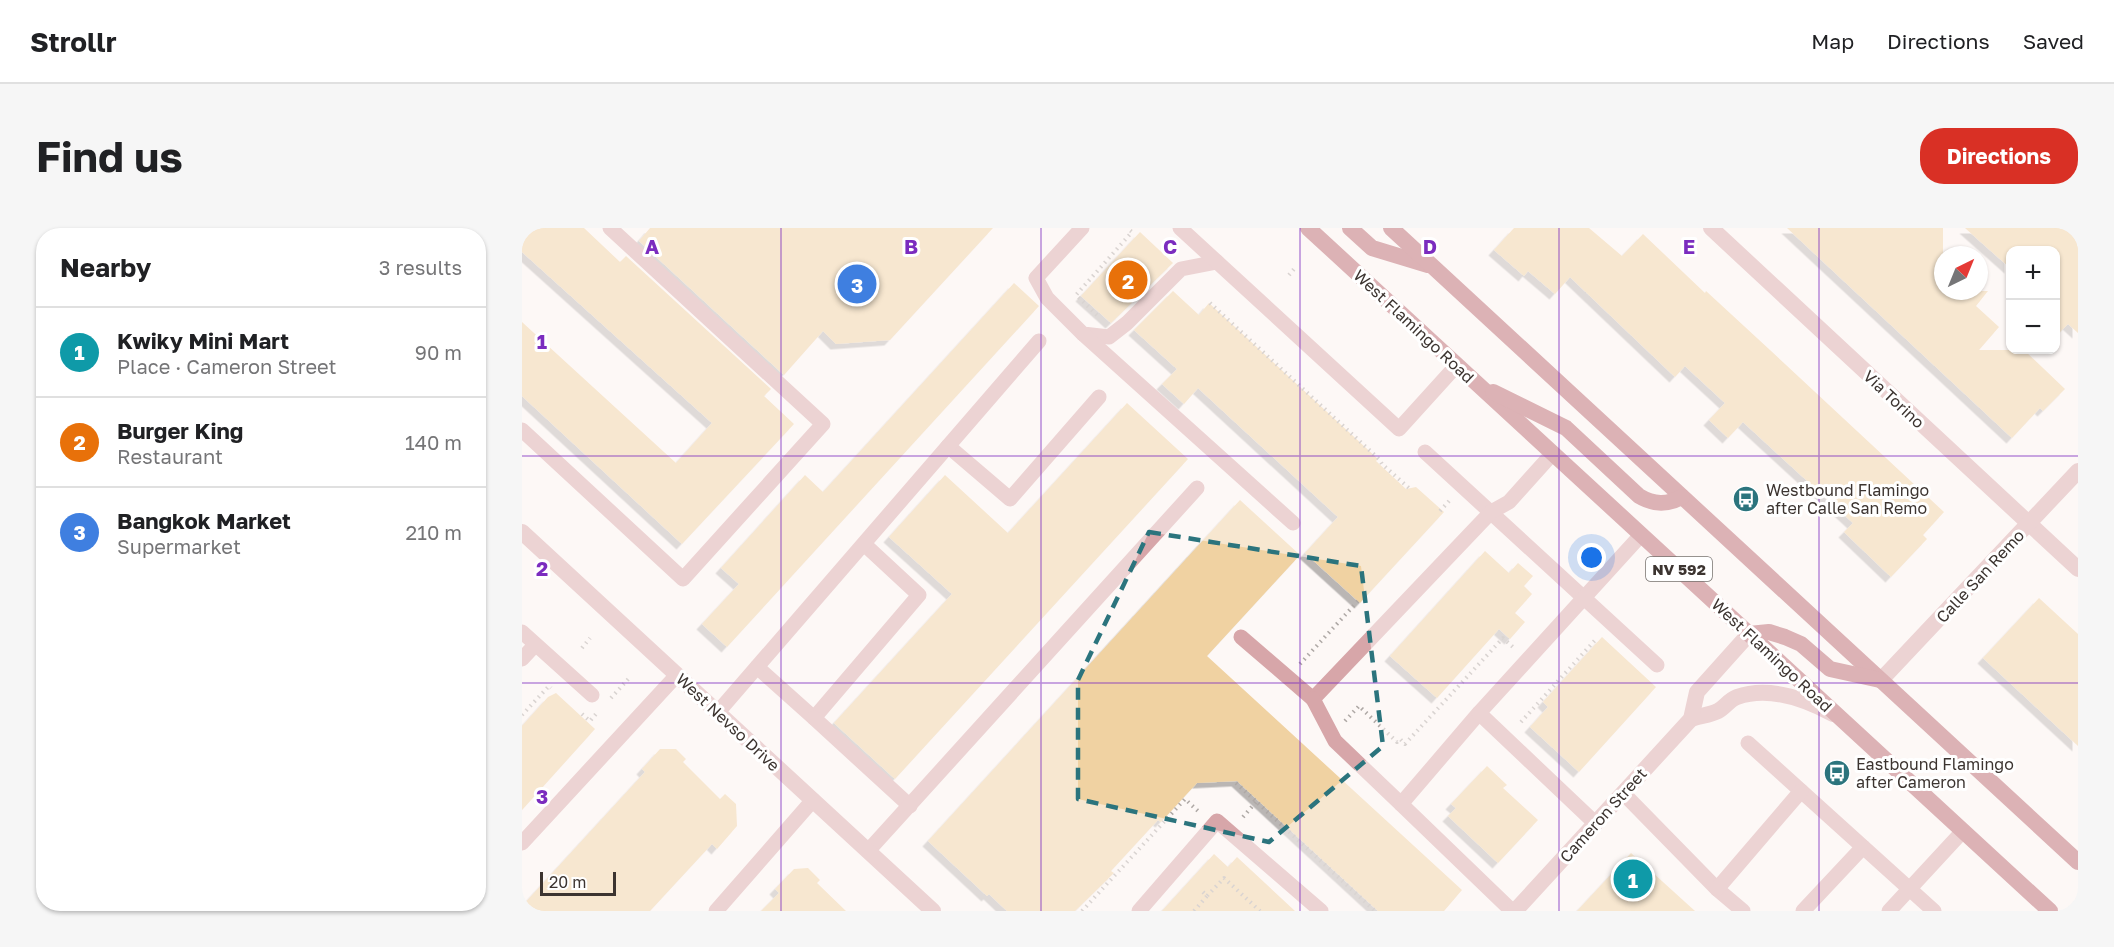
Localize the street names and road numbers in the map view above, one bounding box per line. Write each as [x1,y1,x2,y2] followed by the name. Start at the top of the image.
[1350,265,1478,387] street label: West Flamingo Road
[1859,366,1929,432] street label: Via Torino
[1932,525,2028,627] street label: Calle San Remo
[1646,557,1712,581] road number: NV 592
[1708,594,1836,716] street label: West Flamingo Road
[672,669,784,775] street label: West Nevso Drive
[1555,764,1651,866] street label: Cameron Street

